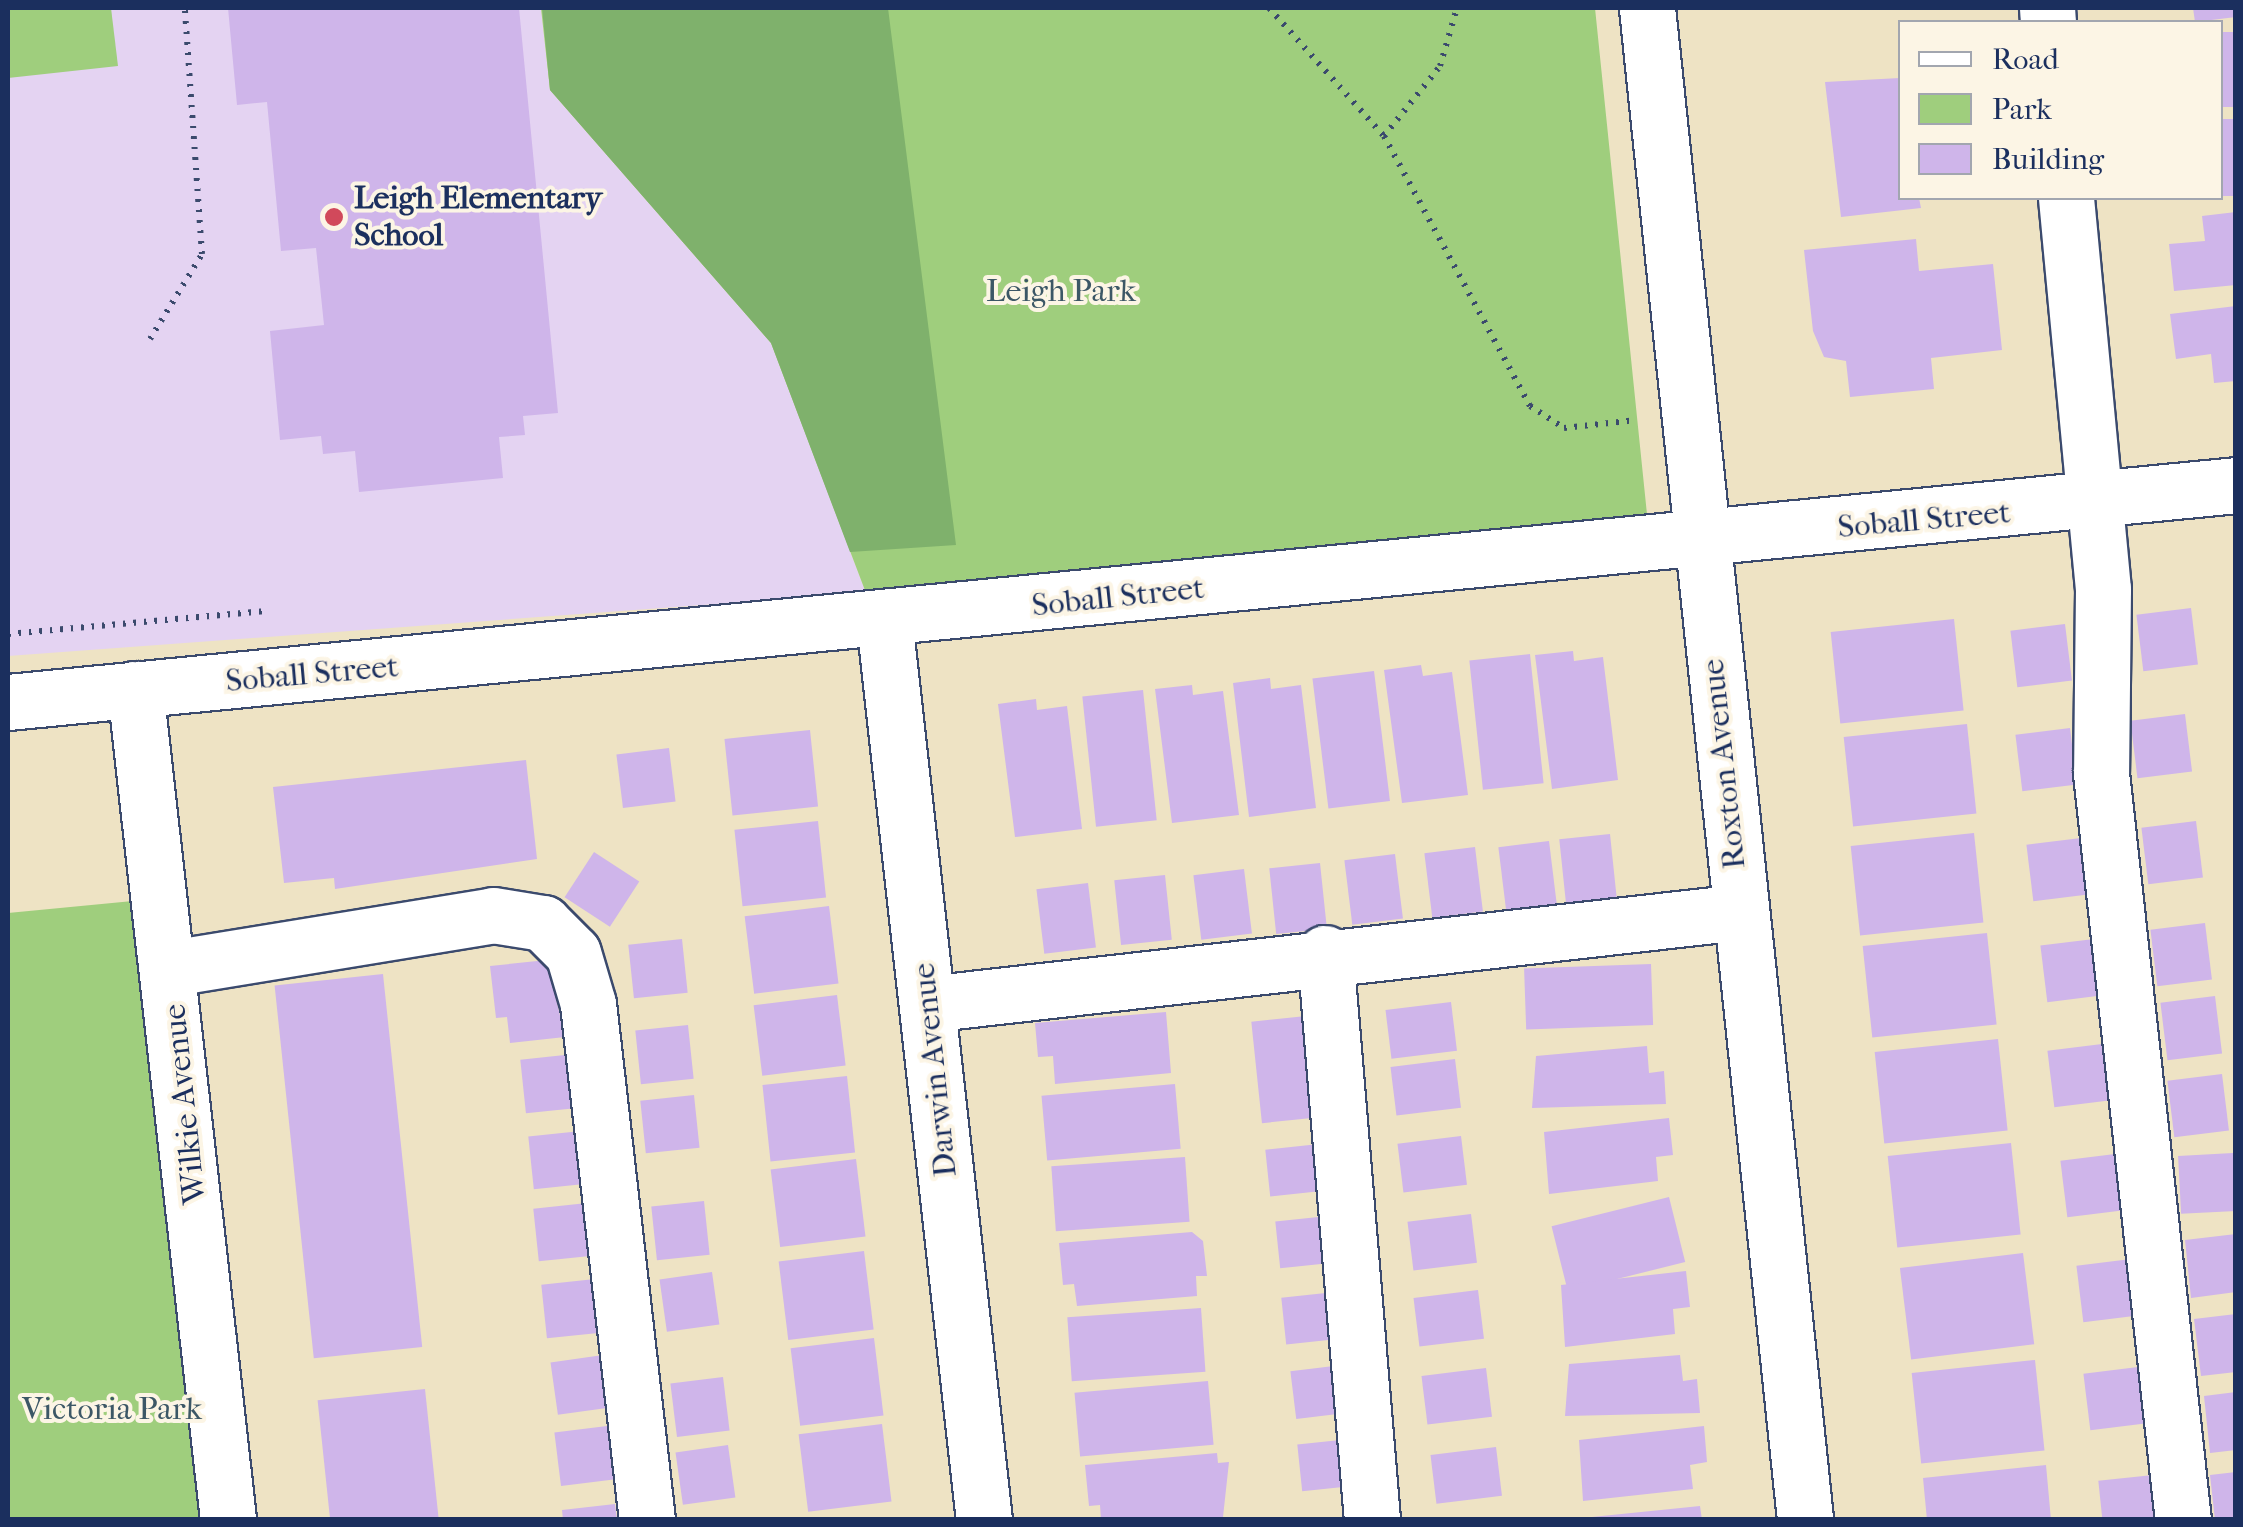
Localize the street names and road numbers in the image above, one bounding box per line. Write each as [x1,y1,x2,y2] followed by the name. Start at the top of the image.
[1836,493,2012,547] street label: Soball Street
[1030,569,1206,625] street label: Soball Street
[224,647,400,701] street label: Soball Street
[1694,657,1754,871] street label: Roxton Avenue
[905,961,965,1179] street label: Darwin Avenue
[155,1002,215,1206] street label: Wilkie Avenue

